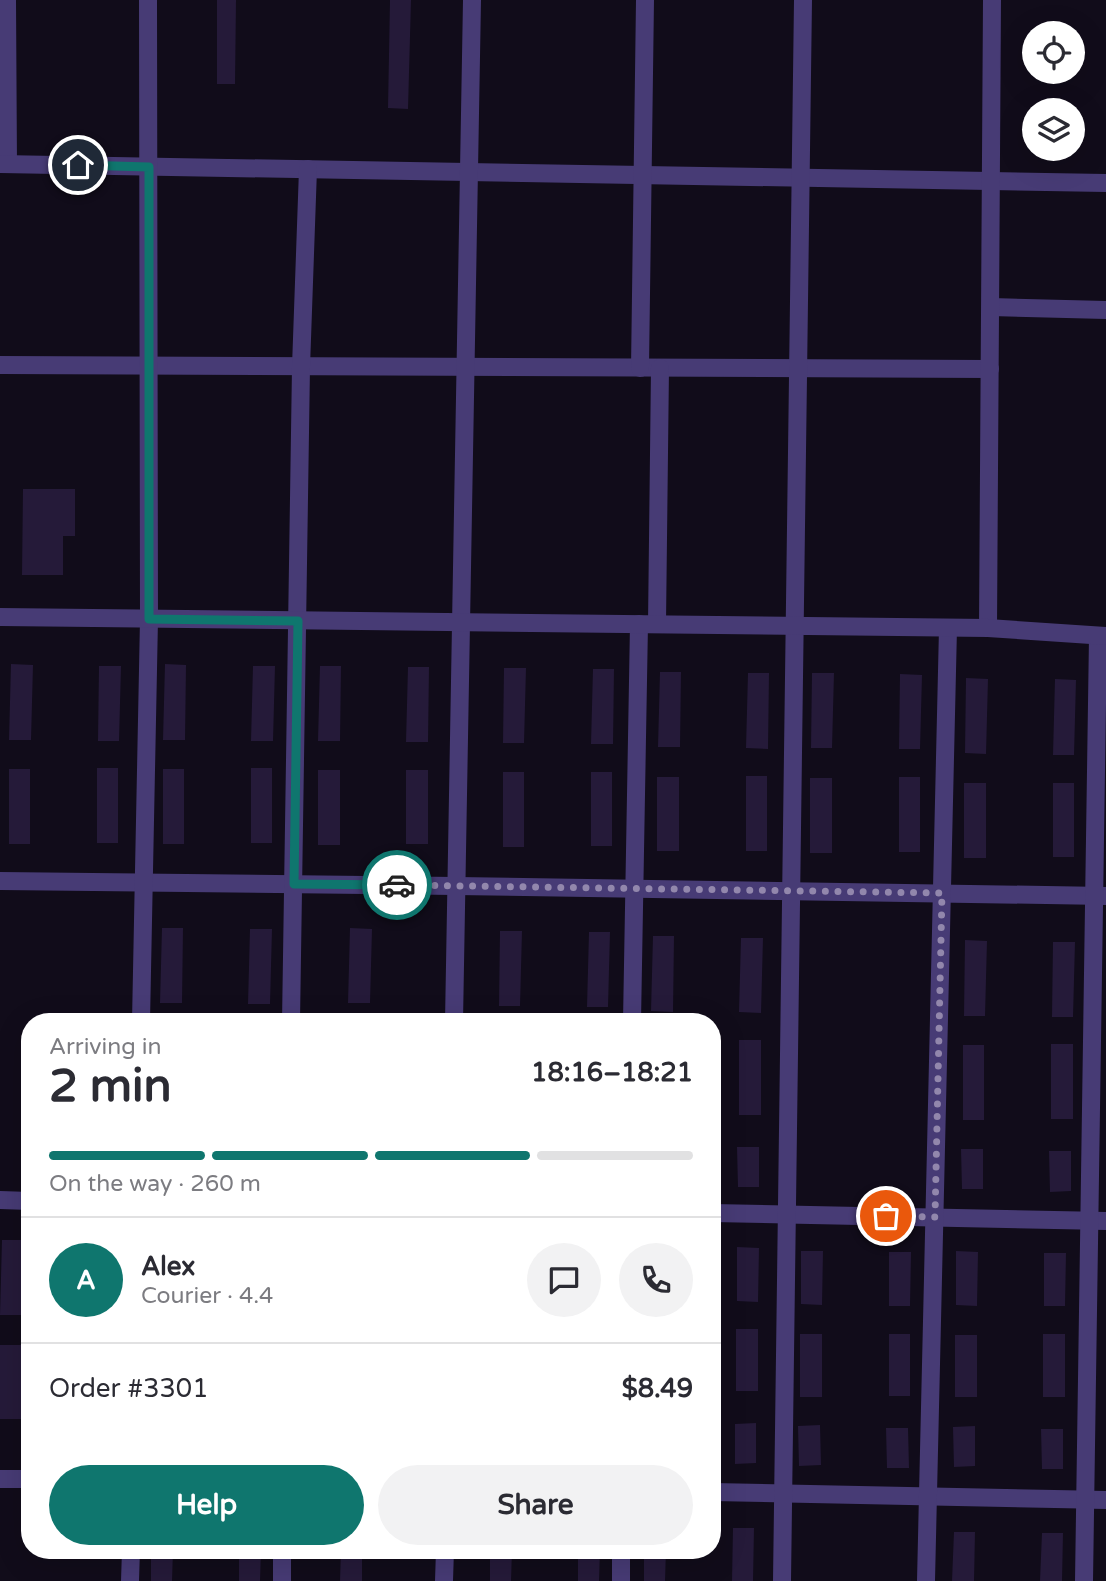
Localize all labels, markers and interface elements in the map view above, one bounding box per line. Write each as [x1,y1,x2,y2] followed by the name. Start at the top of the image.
[1022,21,1085,161] map controls
[1022,21,1085,84] button: locate
[1022,98,1085,161] button: layers
[48,135,108,195] pin
[59,146,97,184] icon: home
[362,850,432,920] courier
[378,866,416,904] icon: car
[49,1033,162,1061] text: Arriving in
[531,1057,693,1088] text: 18:16–18:21
[49,1059,172,1114] text: 2 min
[49,1170,261,1198] text: On the way · 260 m
[856,1186,916,1246] pin
[867,1197,905,1235] icon: bag
[527,1243,601,1317] button: chat
[619,1243,693,1317] button: phone
[141,1251,195,1282] text: Alex
[76,1265,96,1296] text: A
[141,1282,273,1310] text: Courier · 4.4
[49,1373,209,1404] text: Order #3301
[622,1373,693,1404] text: $8.49
[49,1465,364,1545] button: Help
[378,1465,693,1545] button: Share

